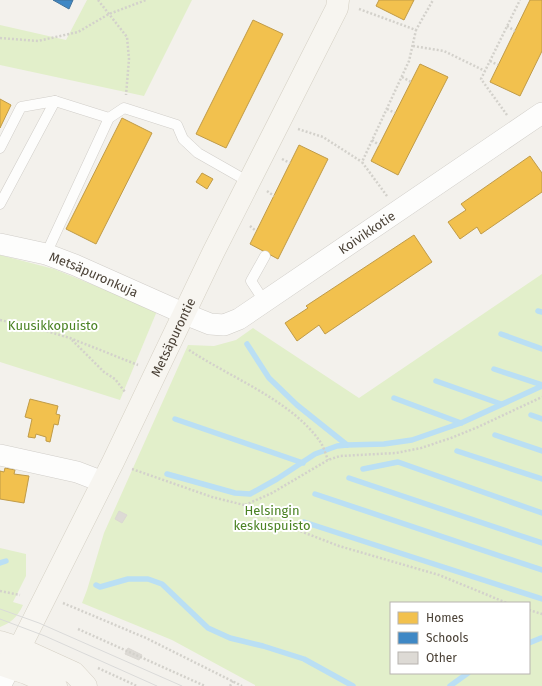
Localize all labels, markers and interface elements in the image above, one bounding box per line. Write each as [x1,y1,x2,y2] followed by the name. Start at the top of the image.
[336,208,398,257] street label: Koivikkotie
[47,249,140,300] street label: Metsäpuronkuja
[148,295,198,379] street label: Metsäpurontie
[8,318,98,333] park label: Kuusikkopuisto
[233,503,311,533] park label: Helsingin keskuspuisto
[390,602,530,674] legend
[426,611,464,625] text: Homes
[426,631,469,645] text: Schools
[426,651,457,665] text: Other

